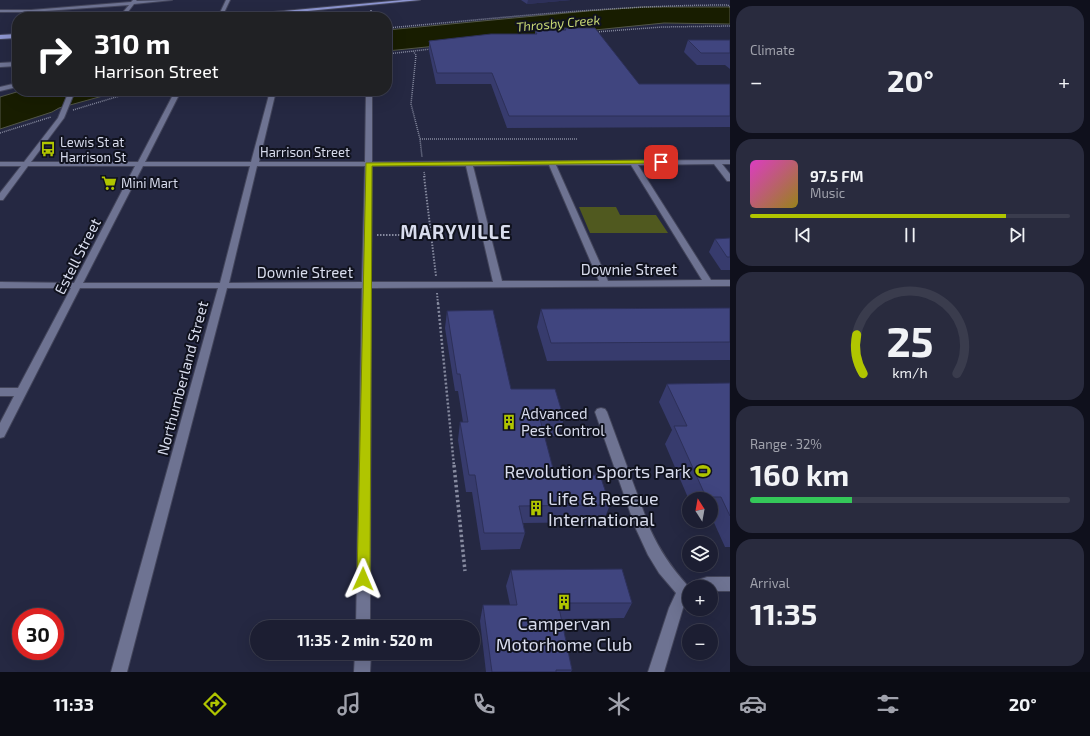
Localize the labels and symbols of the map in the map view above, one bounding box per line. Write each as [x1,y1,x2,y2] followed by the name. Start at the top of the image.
[515,11,601,35] water label: Throsby Creek
[60,134,126,165] place label: Lewis St at Harrison St
[39,140,57,158] bus stop icon: Lewis St at Harrison St
[260,144,350,160] street label: Harrison Street
[644,145,678,179] pin
[100,174,118,192] supermarket icon: Mini Mart
[121,175,178,191] place label: Mini Mart
[50,215,104,297] street label: Estell Street
[400,220,512,243] district label: MARYVILLE
[581,260,677,278] street label: Downie Street
[257,263,353,281] street label: Downie Street
[153,299,211,457] street label: Northumberland Street
[521,404,605,439] place label: Advanced Pest Control
[500,413,518,431] building icon: Advanced Pest Control
[504,460,691,482] place label: Revolution Sports Park
[694,462,712,480] sports icon: Revolution Sports Park
[548,487,659,530] place label: Life & Rescue International
[682,492,718,528] north arrow
[527,499,545,517] building icon: Life & Rescue International
[342,558,384,600] position arrow
[555,593,573,611] building icon: Campervan Motorhome Club
[12,608,64,660] speed limit sign: 30
[496,612,632,655] place label: Campervan Motorhome Club

